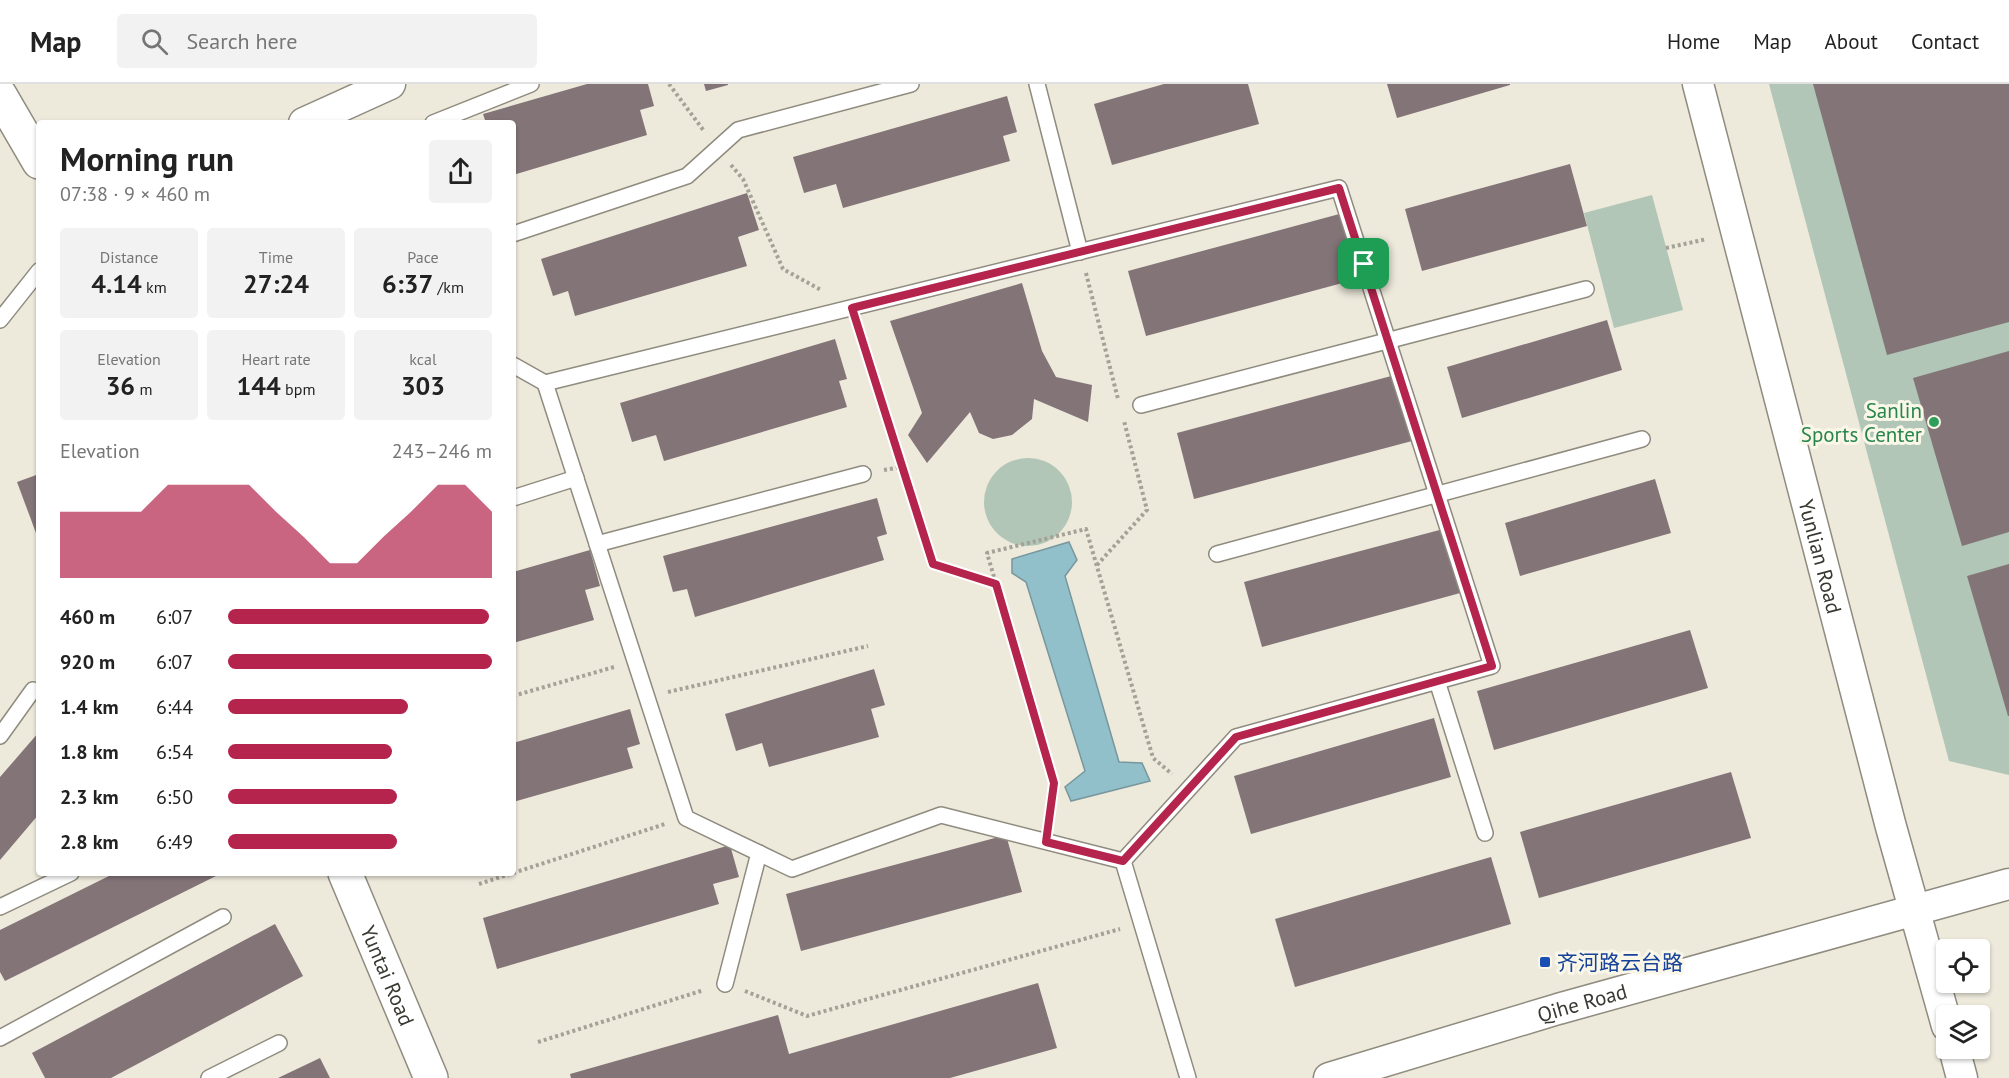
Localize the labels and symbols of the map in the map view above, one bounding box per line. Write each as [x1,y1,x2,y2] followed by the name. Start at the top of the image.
[1338,238,1389,289] pin
[1801,397,1922,448] place label: Sanlin Sports Center
[1927,415,1941,429] marker: Sanlin Sports Center
[1793,496,1848,616] street label: Yunlian Road
[355,921,421,1030] street label: Yuntai Road
[1557,949,1683,976] place label: 齐河路云台路
[1538,955,1552,969] marker: 齐河路云台路
[1534,977,1630,1028] street label: Qihe Road

